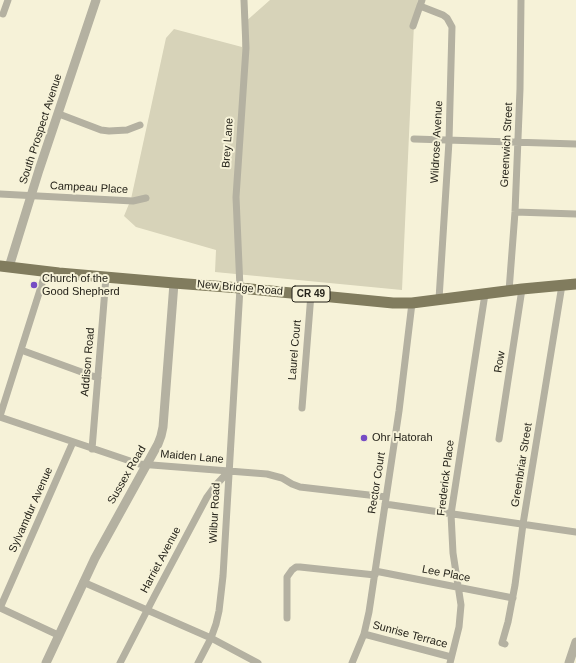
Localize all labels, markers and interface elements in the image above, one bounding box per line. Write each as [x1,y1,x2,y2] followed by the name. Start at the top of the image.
[17,72,65,186] street label: South Prospect Avenue
[428,100,446,184] street label: Wildrose Avenue
[498,102,516,188] street label: Greenwich Street
[220,118,236,168] street label: Brey Lane
[50,179,128,197] street label: Campeau Place
[42,272,120,298] place label: Church of the Good Shepherd
[196,278,284,298] street label: New Bridge Road
[29,280,39,290] marker: Church of the Good Shepherd
[292,286,330,302] road number: CR 49
[286,319,304,381] street label: Laurel Court
[78,327,98,397] street label: Addison Road
[492,350,508,374] street label: Row
[509,422,535,508] street label: Greenbriar Street
[372,431,433,445] place label: Ohr Hatorah
[359,433,369,443] marker: Ohr Hatorah
[435,439,457,517] street label: Frederick Place
[105,443,149,507] street label: Sussex Road
[160,448,224,466] street label: Maiden Lane
[366,451,388,515] street label: Rector Court
[6,465,56,555] street label: Sylvamdur Avenue
[207,482,223,544] street label: Wilbur Road
[138,525,184,595] street label: Harriet Avenue
[421,563,471,585] street label: Lee Place
[371,619,449,651] street label: Sunrise Terrace

